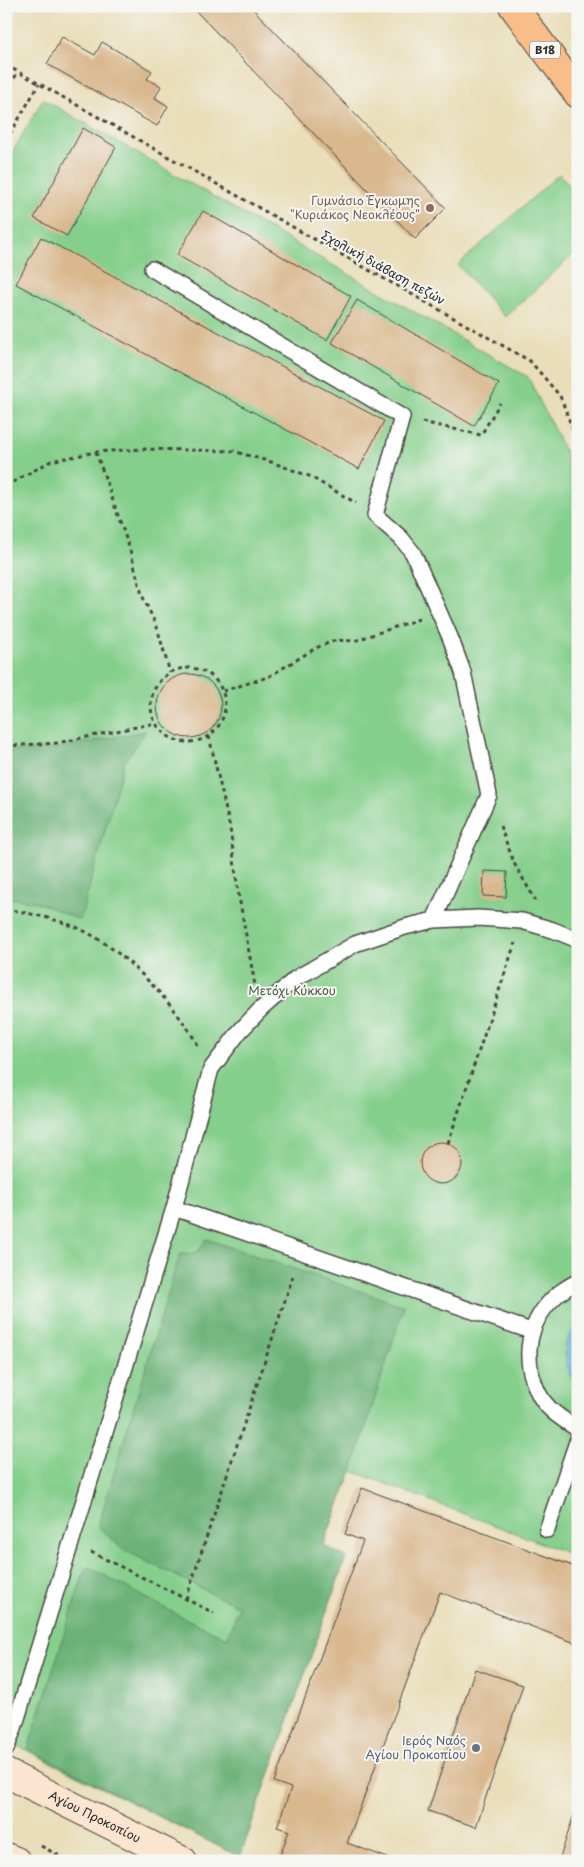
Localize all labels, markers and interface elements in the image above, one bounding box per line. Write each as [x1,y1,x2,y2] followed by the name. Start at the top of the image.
[530,42,560,58] road number: B18
[290,191,420,223] place label: Γυμνάσιο Έγκωμης "Κυριάκος Νεοκλέους"
[424,202,436,214] marker: Γυμνάσιο Έγκωμης "Κυριάκος Νεοκλέους"
[318,225,449,309] street label: Σχολική διάβαση πεζών
[248,981,336,999] park label: Μετόχι Κύκκου
[366,1731,466,1763] place label: Ιερός Ναός Αγίου Προκοπίου
[470,1742,482,1754] marker: Ιερός Ναός Αγίου Προκοπίου
[46,1786,144,1847] street label: Αγίου Προκοπίου

